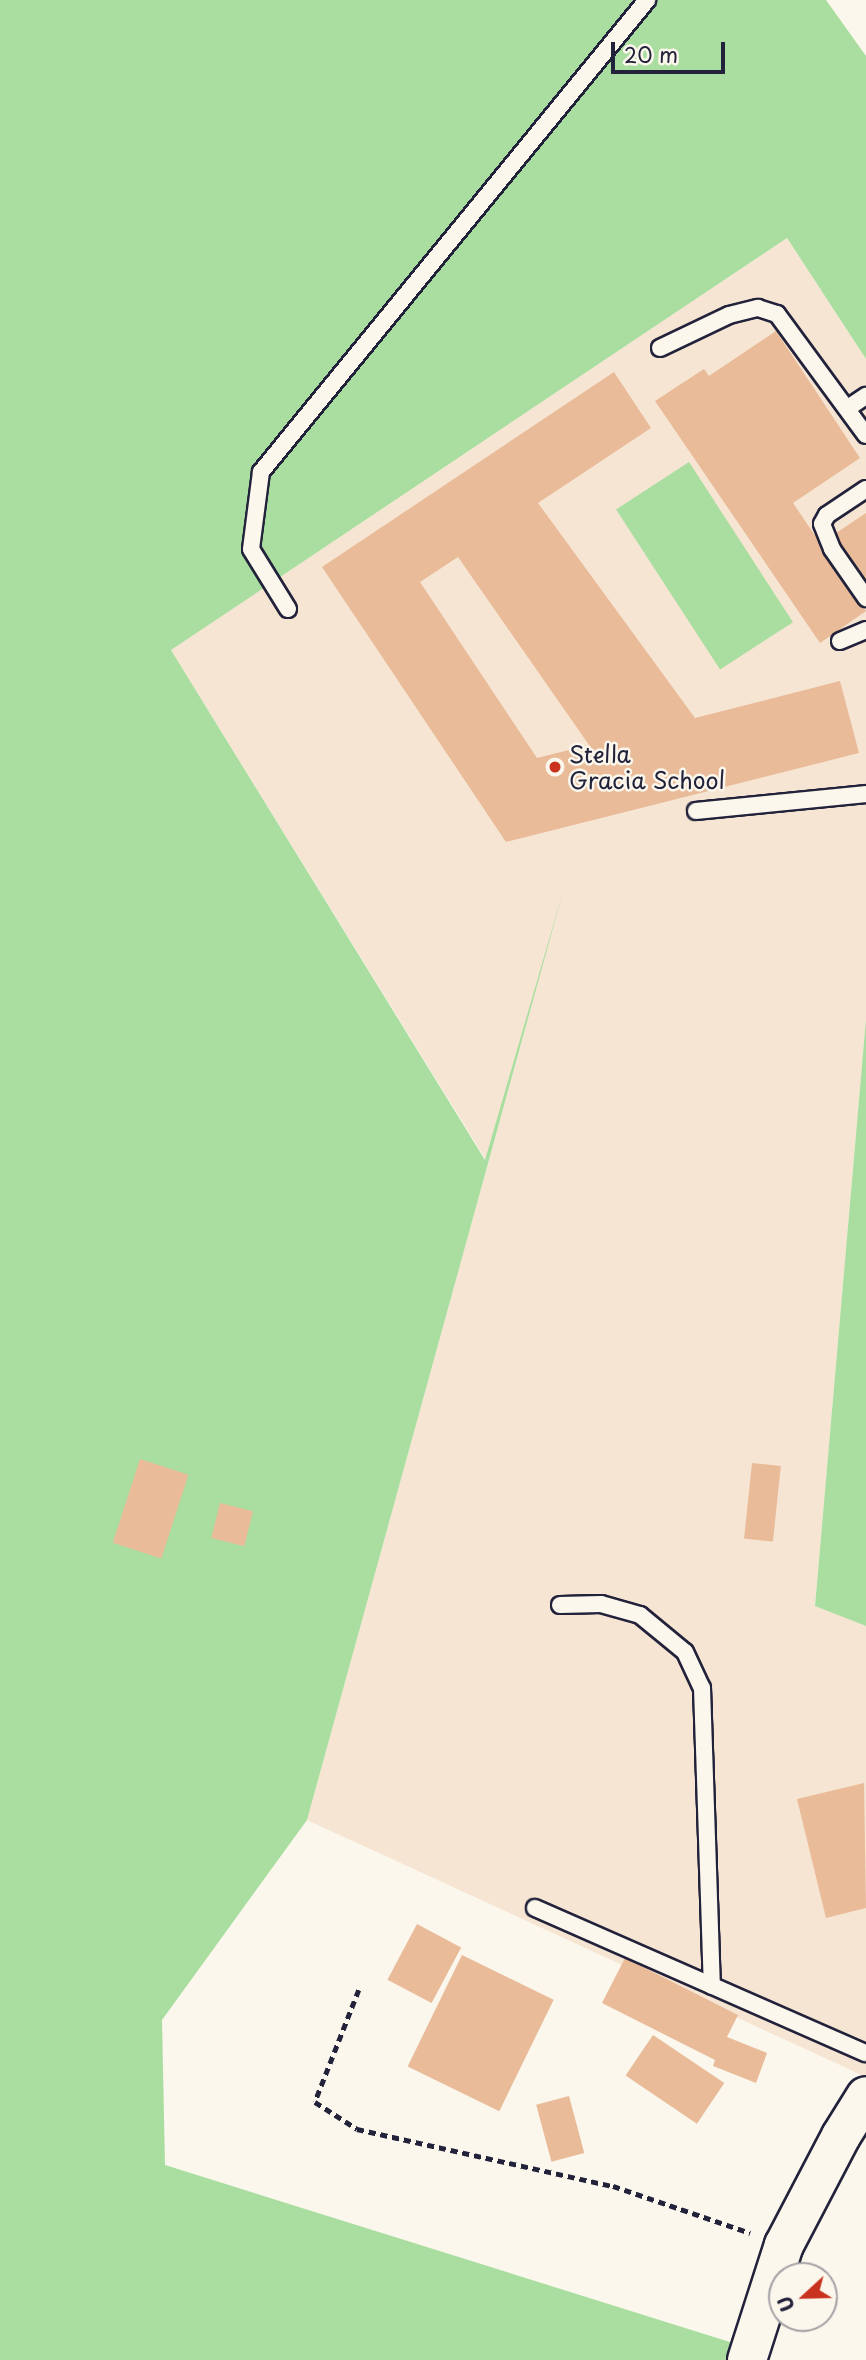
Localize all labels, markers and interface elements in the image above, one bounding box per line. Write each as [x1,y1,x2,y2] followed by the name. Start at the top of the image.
[614,28,728,72] scale bar
[624,38,678,70] text: 20 m
[569,740,725,794] place label: Stella Gracia School
[547,759,563,775] marker: Stella Gracia School
[768,2262,838,2332] north arrow
[770,2292,801,2316] text: U

